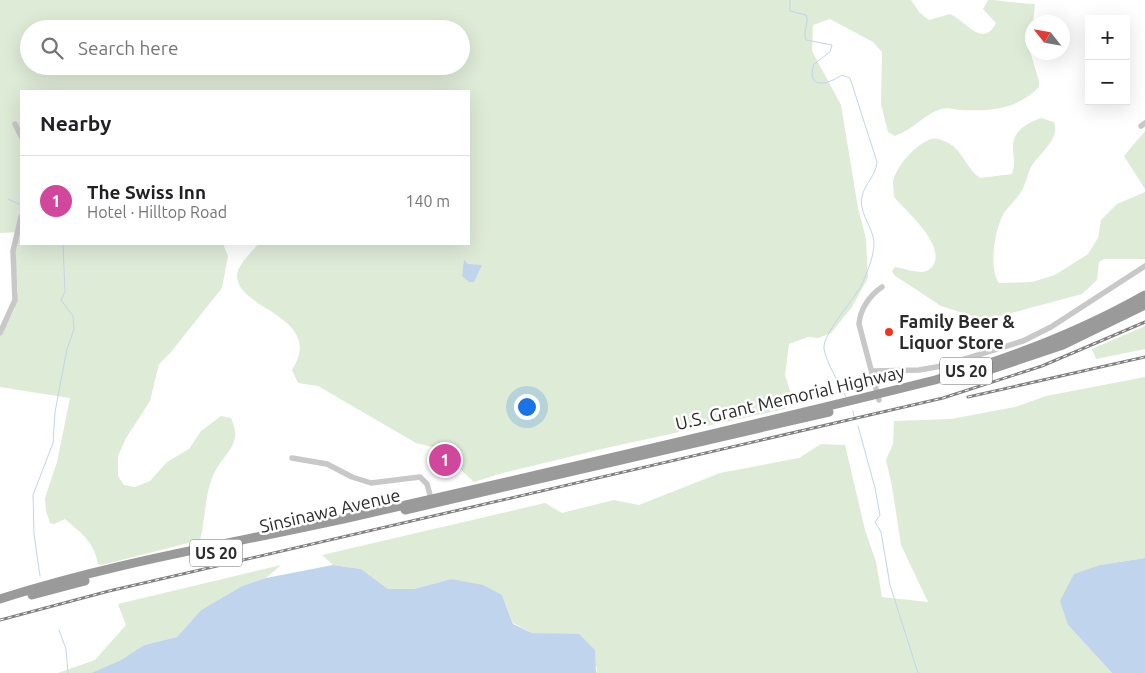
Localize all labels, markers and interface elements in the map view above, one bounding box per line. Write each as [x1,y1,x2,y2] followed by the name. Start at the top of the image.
[1025,15,1070,60] north arrow
[1085,15,1130,105] map controls
[1085,15,1130,60] button: +
[20,20,470,75] search box
[38,34,66,62] icon: search
[78,37,178,59] text: Search here
[1085,60,1130,105] button: −
[40,111,111,135] text: Nearby
[87,181,206,203] text: The Swiss Inn
[51,192,61,210] text: 1
[405,192,450,210] text: 140 m
[87,203,227,221] text: Hotel · Hilltop Road
[899,311,1015,352] place label: Family Beer & Liquor Store
[883,326,895,338] marker: Family Beer & Liquor Store
[940,358,992,384] road number: US 20
[673,361,907,433] street label: U.S. Grant Memorial Highway
[514,394,540,420] your location
[429,441,461,479] pin: 1
[257,484,402,536] street label: Sinsinawa Avenue
[190,540,242,566] road number: US 20

